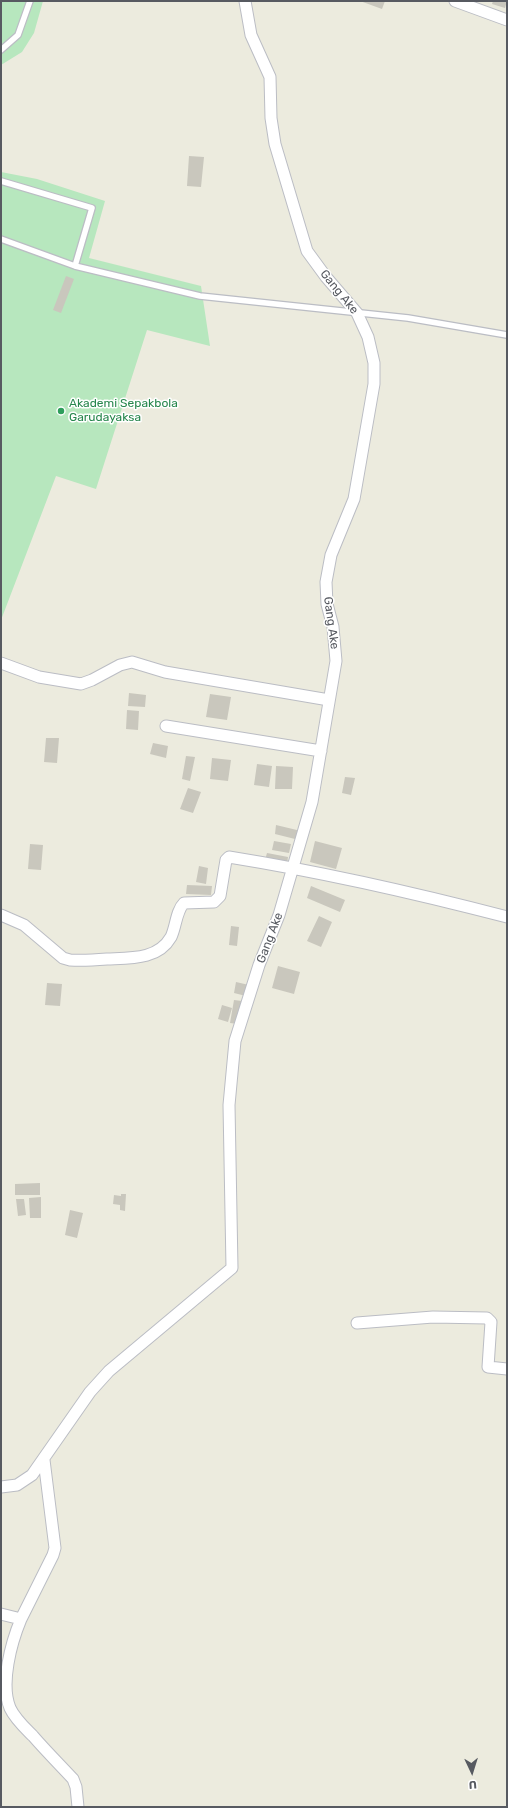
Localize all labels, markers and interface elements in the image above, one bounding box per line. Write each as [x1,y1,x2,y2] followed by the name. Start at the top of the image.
[317,267,361,317] street label: Gang Ake
[69,397,178,425] place label: Akademi Sepakbola Garudayaksa
[56,406,66,416] marker: Akademi Sepakbola Garudayaksa
[320,596,342,650] street label: Gang Ake
[254,911,286,965] street label: Gang Ake
[452,1752,492,1792] north arrow
[468,1778,477,1791] text: U

